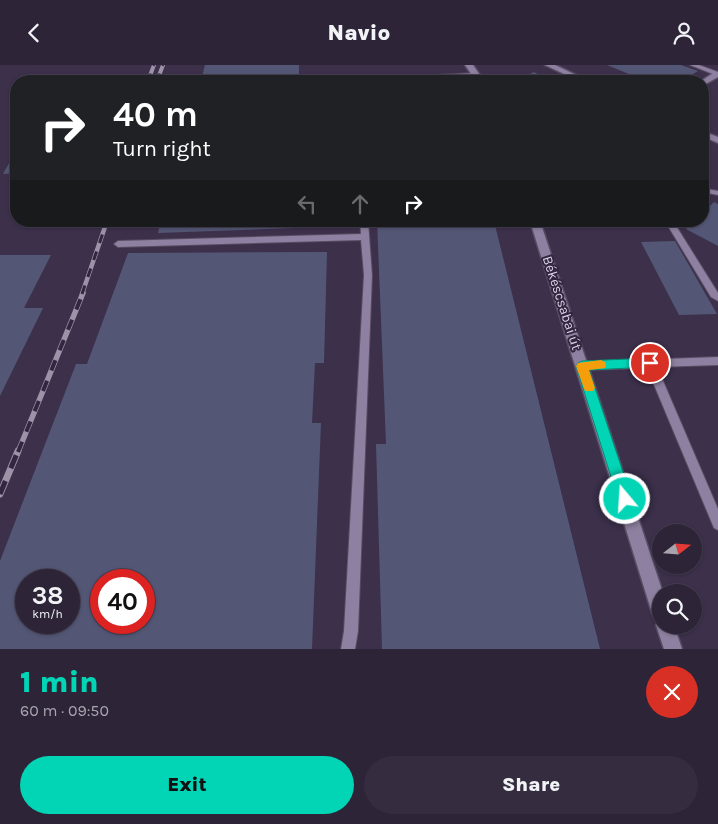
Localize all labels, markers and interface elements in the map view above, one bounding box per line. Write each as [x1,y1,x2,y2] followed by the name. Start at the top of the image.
[20,19,48,47] icon: back
[670,19,698,47] icon: person
[328,20,390,46] text: Navio
[113,94,198,135] text: 40 m
[30,95,95,160] icon: right
[113,136,211,162] text: Turn right
[293,190,321,218] icon: left
[346,190,374,218] icon: ahead
[399,190,427,218] icon: right
[539,254,585,352] street label: Békéscsabai út
[629,342,671,384] pin
[636,349,664,377] icon: arrive
[598,472,650,524] position arrow
[652,524,702,574] north arrow
[652,524,702,634] map controls
[90,569,155,634] speed limit sign: 40
[32,581,63,610] text: 38
[652,584,702,634] button: search
[32,607,63,621] text: km/h
[20,664,99,700] text: 1 min
[646,666,698,718] button: close
[20,701,109,720] text: 60 m · 09:50
[20,756,354,814] button: Exit
[364,756,698,814] button: Share

